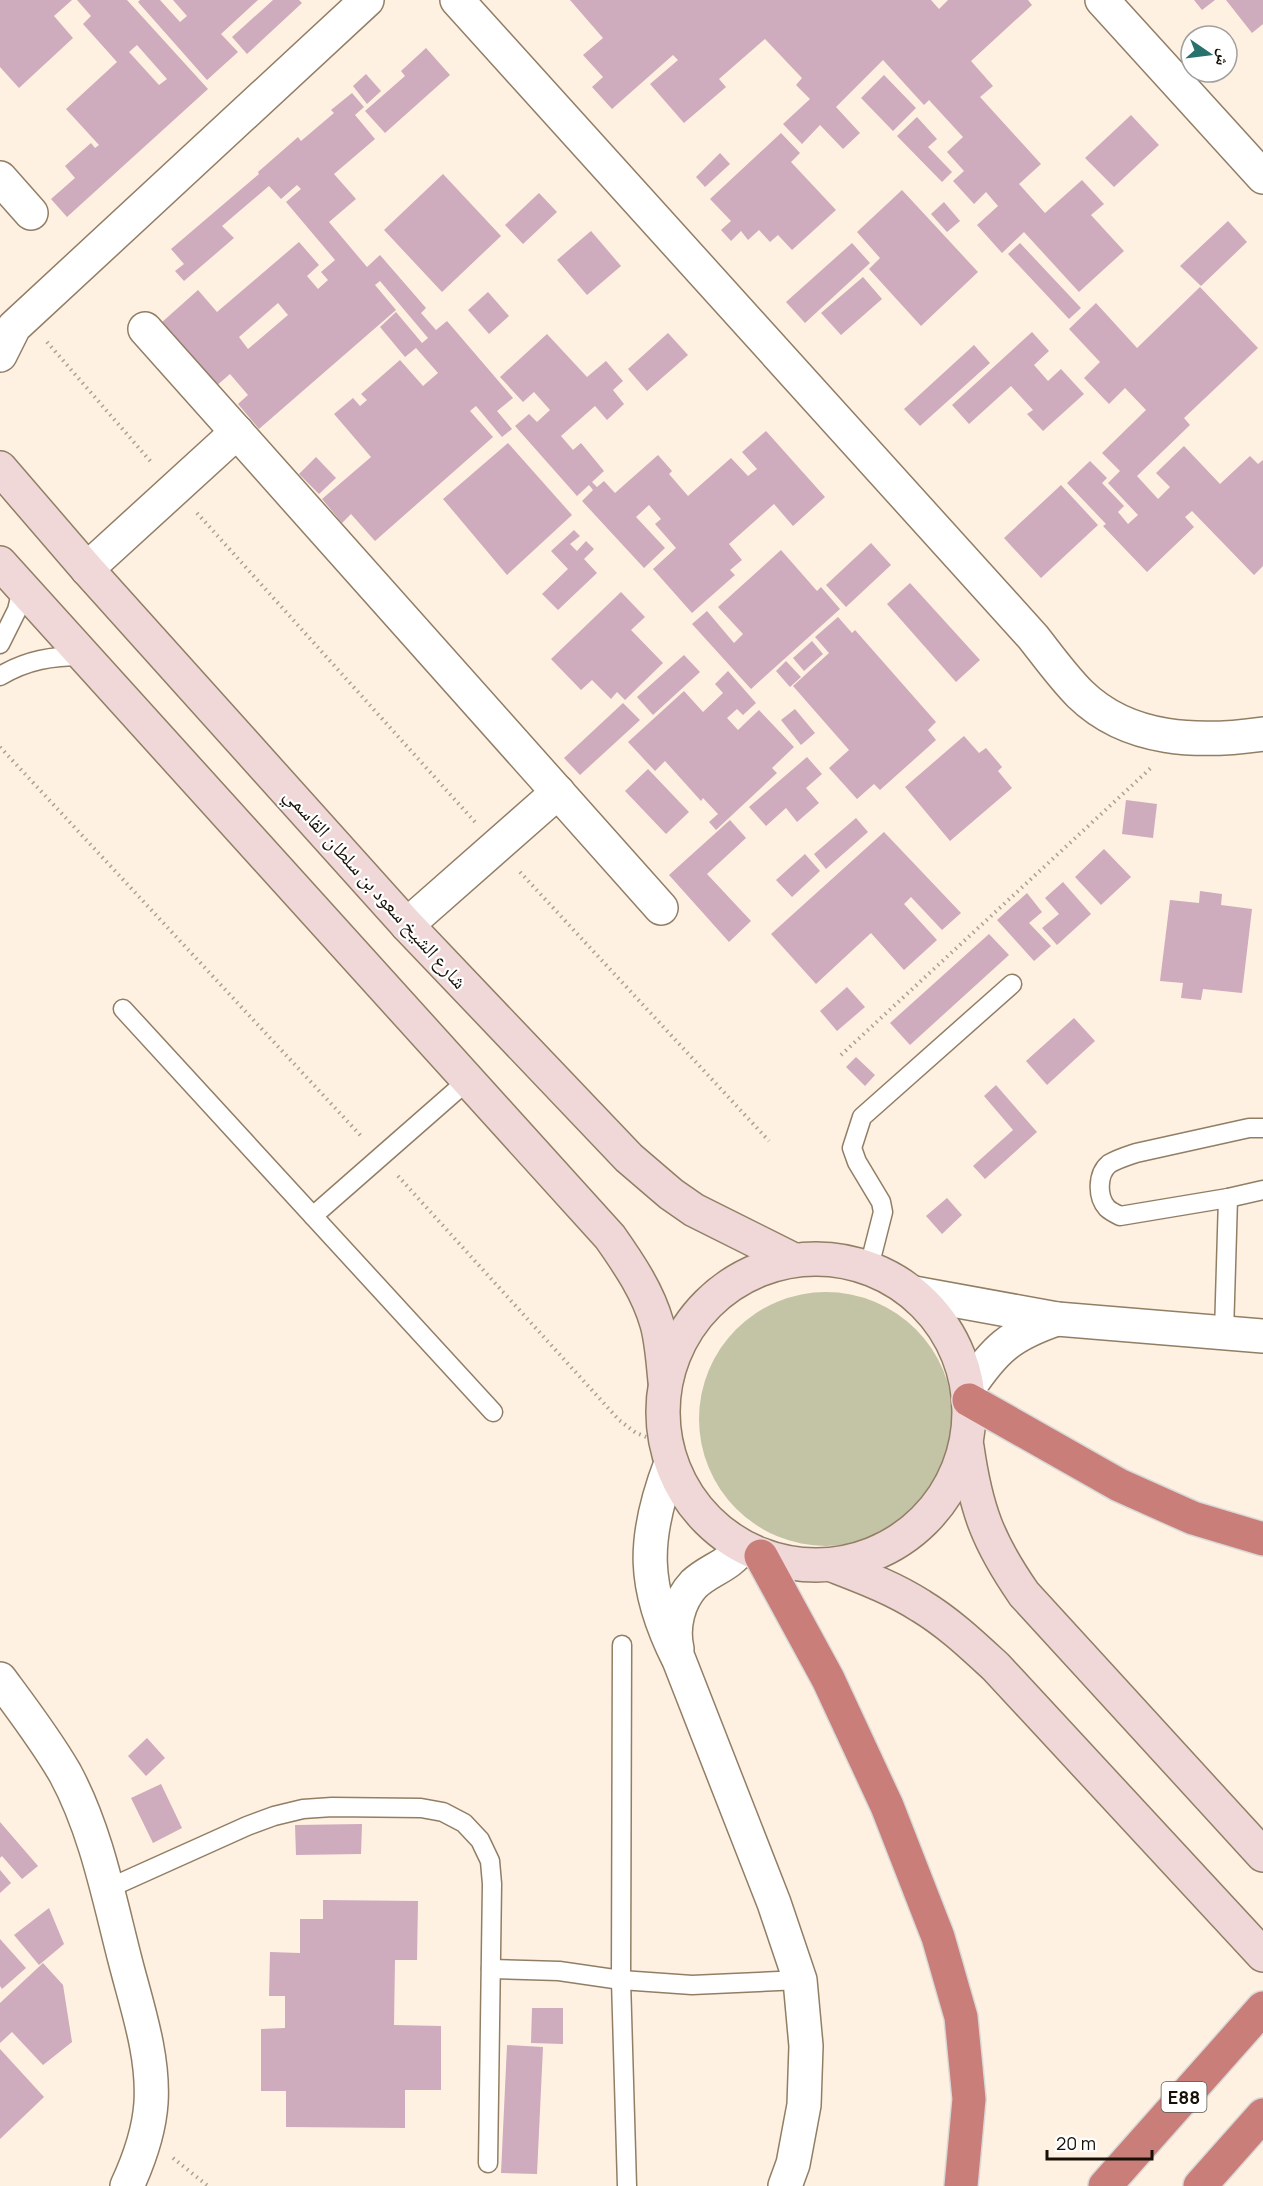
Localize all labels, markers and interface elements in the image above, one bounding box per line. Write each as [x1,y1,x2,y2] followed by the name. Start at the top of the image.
[1179,24,1239,84] north arrow
[1211,47,1236,69] text: ش
[276,782,474,996] street label: شارع الشيخ سعود بن سلطان القاسمي
[1162,2082,1206,2112] road number: E88
[1047,2123,1152,2161] scale bar
[1056,2131,1096,2155] text: 20 m

